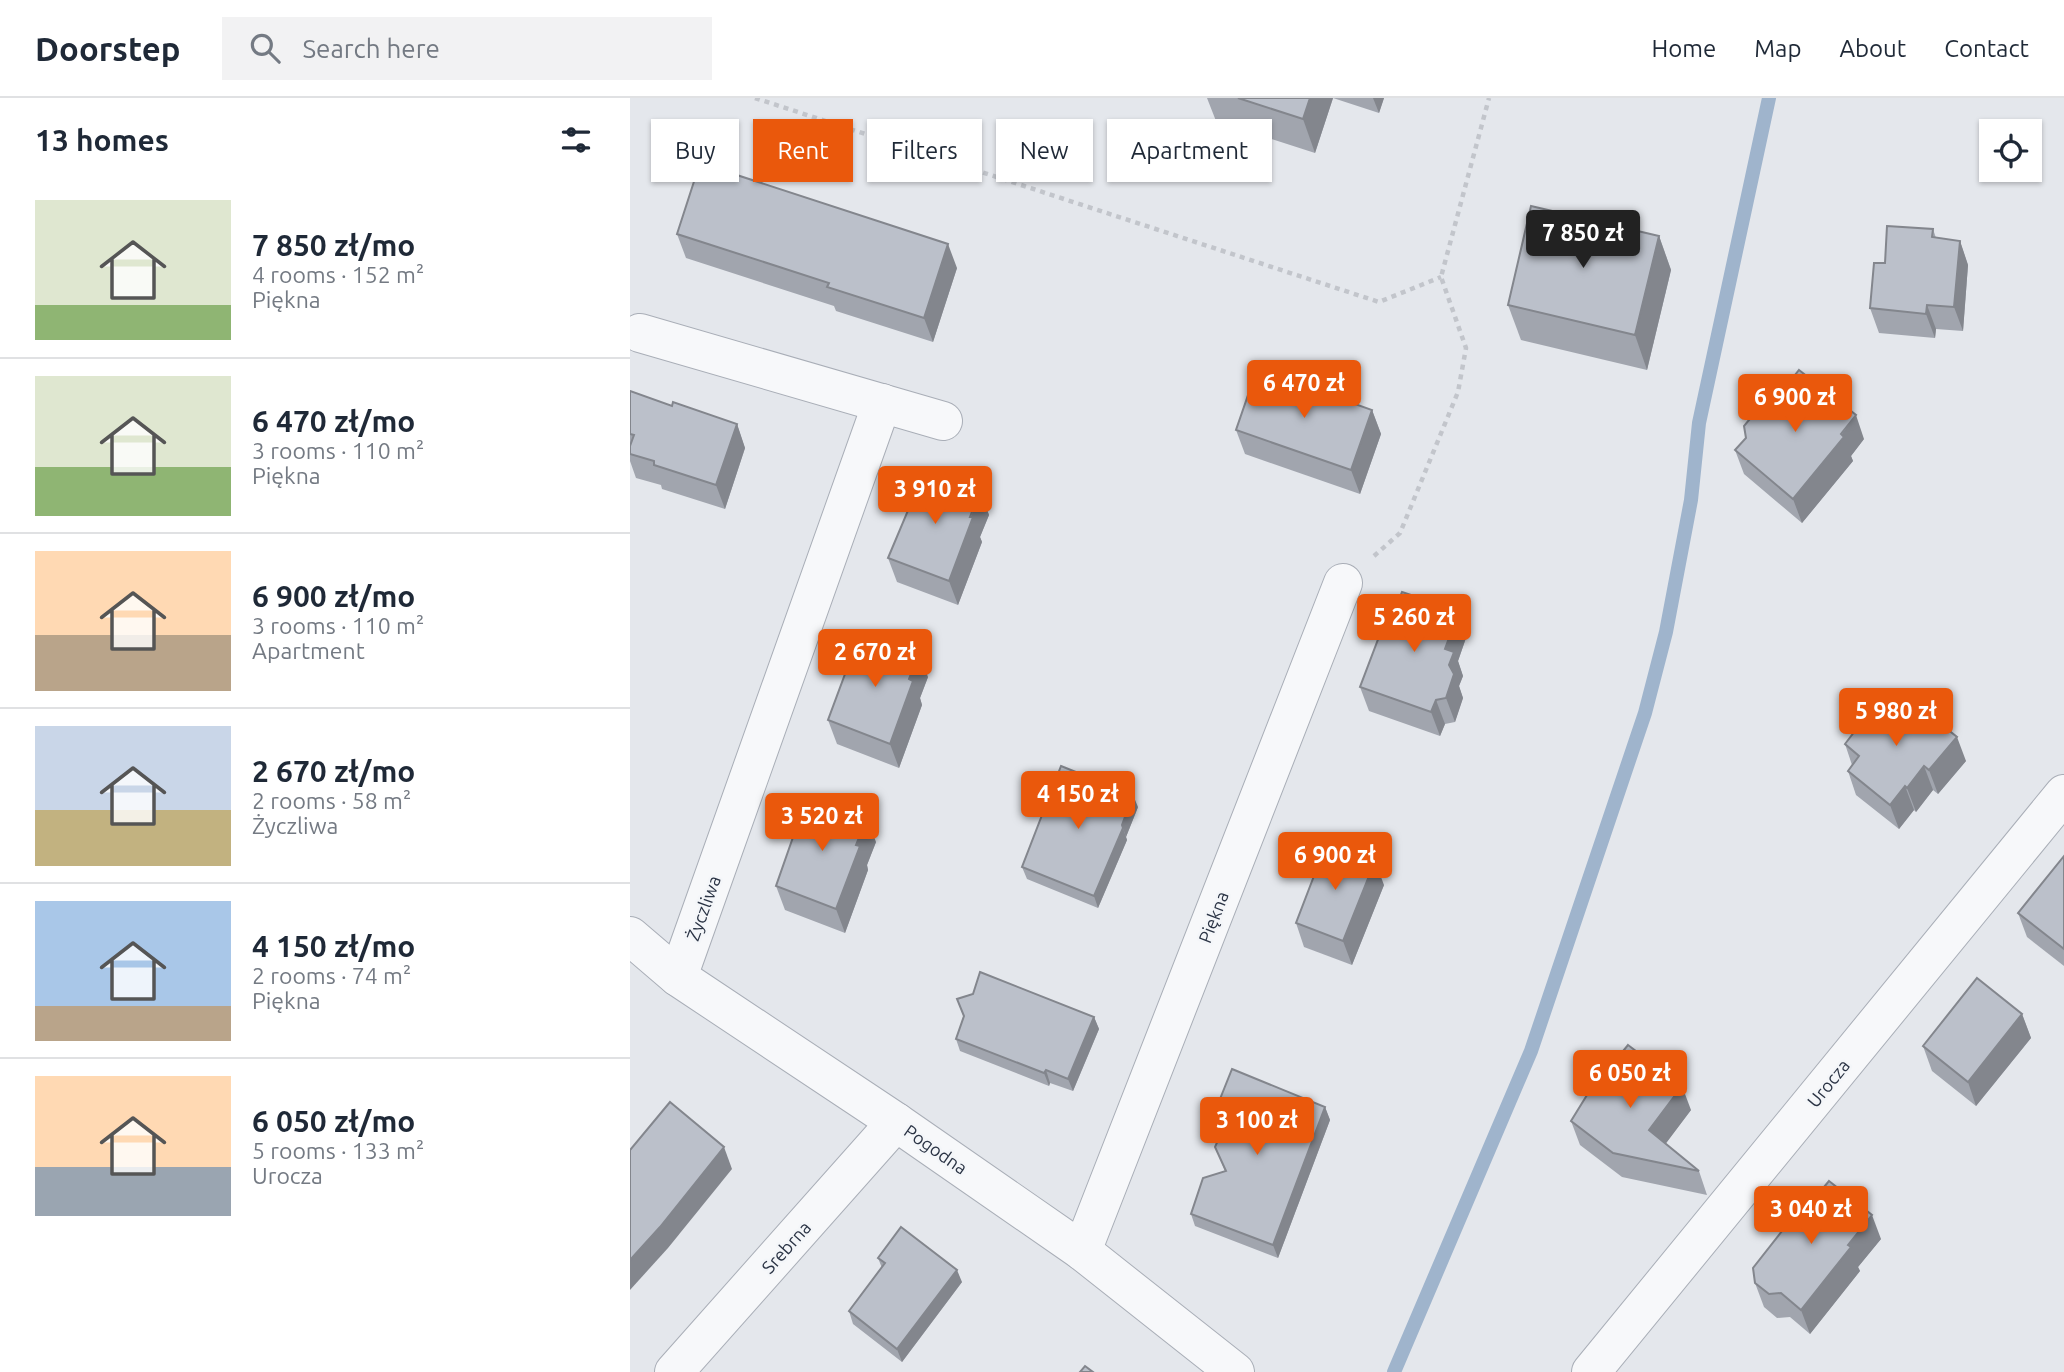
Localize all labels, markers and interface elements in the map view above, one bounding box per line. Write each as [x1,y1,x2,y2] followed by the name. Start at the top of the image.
[222,17,712,80] search box
[246,29,284,67] icon: search
[35,30,180,67] text: Doorstep
[302,34,440,63] text: Search here
[1651,35,1716,62] text: Home
[1754,35,1801,62] text: Map
[1839,35,1906,62] text: About
[1944,35,2029,62] text: Contact
[651,119,739,182] chip: Buy
[753,119,853,182] chip: Rent
[867,119,982,182] chip: Filters
[996,119,1093,182] chip: New
[1107,119,1272,182] chip: Apartment
[1979,119,2042,182] map controls
[1979,119,2042,182] button: locate
[557,121,595,159] icon: filters
[35,123,169,157] text: 13 homes
[1511,211,1655,270] pin: 7 850 zł
[1542,220,1624,245] text: 7 850 zł
[91,228,175,312] icon: home
[252,228,415,262] text: 7 850 zł/mo
[252,262,424,287] text: 4 rooms · 152 m²
[252,287,321,312] text: Piękna
[1232,360,1376,420] pin: 6 470 zł
[1263,370,1345,395] text: 6 470 zł
[1723,374,1867,434] pin: 6 900 zł
[1754,384,1836,409] text: 6 900 zł
[91,404,175,488] icon: home
[252,404,415,438] text: 6 470 zł/mo
[252,438,424,463] text: 3 rooms · 110 m²
[252,463,321,488] text: Piękna
[863,466,1007,526] pin: 3 910 zł
[894,476,976,501] text: 3 910 zł
[91,579,175,663] icon: home
[252,579,415,613] text: 6 900 zł/mo
[1342,594,1486,654] pin: 5 260 zł
[1373,604,1455,629] text: 5 260 zł
[252,613,424,638] text: 3 rooms · 110 m²
[803,630,947,689] pin: 2 670 zł
[252,638,365,663] text: Apartment
[834,639,916,664] text: 2 670 zł
[1824,688,1968,748] pin: 5 980 zł
[1855,698,1937,723] text: 5 980 zł
[91,754,175,838] icon: home
[252,754,415,788] text: 2 670 zł/mo
[1006,772,1150,831] pin: 4 150 zł
[1037,781,1119,806] text: 4 150 zł
[252,788,411,813] text: 2 rooms · 58 m²
[750,794,894,853] pin: 3 520 zł
[781,803,863,828] text: 3 520 zł
[252,813,338,838] text: Życzliwa
[1263,832,1407,892] pin: 6 900 zł
[1294,842,1376,867] text: 6 900 zł
[682,873,724,943] street label: Życzliwa
[1194,888,1232,946] street label: Piękna
[91,929,175,1013] icon: home
[252,929,415,963] text: 4 150 zł/mo
[252,963,411,988] text: 2 rooms · 74 m²
[252,988,321,1013] text: Piękna
[1558,1051,1702,1110] pin: 6 050 zł
[1803,1055,1853,1111] street label: Urocza
[1589,1060,1671,1085] text: 6 050 zł
[1185,1098,1329,1157] pin: 3 100 zł
[91,1104,175,1188] icon: home
[252,1104,415,1138] text: 6 050 zł/mo
[1216,1107,1298,1132] text: 3 100 zł
[901,1120,971,1178] street label: Pogodna
[252,1138,424,1163] text: 5 rooms · 133 m²
[252,1163,323,1188] text: Urocza
[1739,1186,1883,1246] pin: 3 040 zł
[1770,1196,1852,1221] text: 3 040 zł
[757,1217,815,1277] street label: Srebrna

